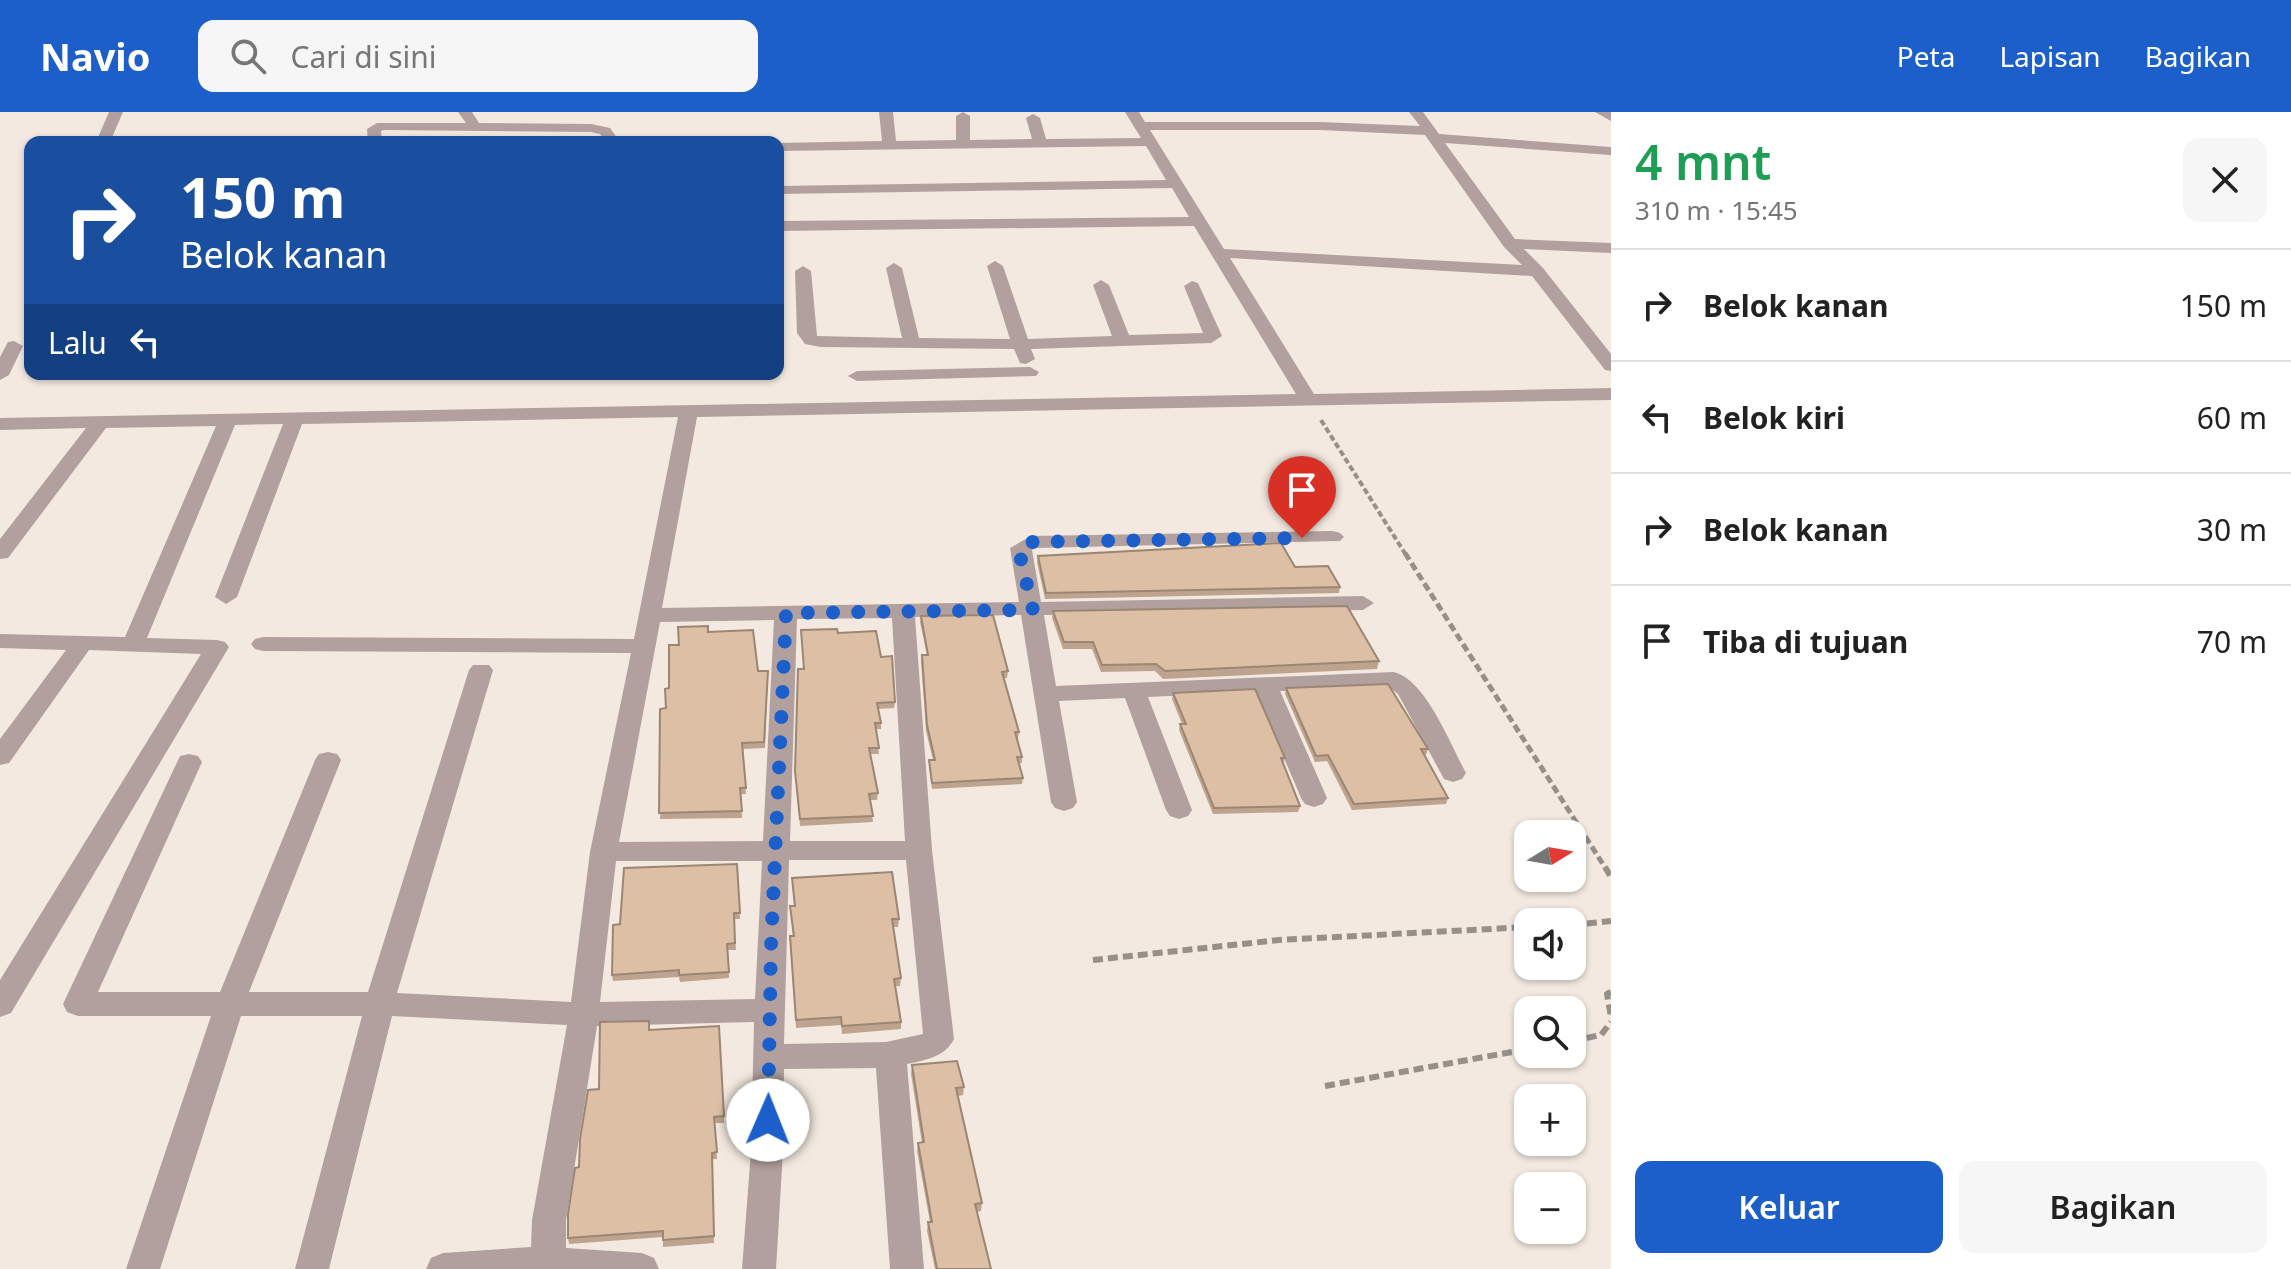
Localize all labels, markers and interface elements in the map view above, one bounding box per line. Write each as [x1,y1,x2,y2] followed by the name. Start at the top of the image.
[198,20,758,92] search box
[40,30,150,82] text: Navio
[226,34,270,78] icon: search
[290,36,437,77] text: Cari di sini
[1897,37,1955,75] text: Peta
[1999,37,2101,75] text: Lapisan
[2145,37,2251,75] text: Bagikan
[1635,129,1771,194] text: 4 mnt
[2183,138,2267,222] button: close
[180,158,345,234] text: 150 m
[48,168,152,272] icon: right
[1635,192,1798,228] text: 310 m · 15:45
[180,230,387,279] text: Belok kanan
[1635,283,1679,327] icon: right
[1703,285,1889,326] text: Belok kanan
[2180,285,2267,326] text: 150 m
[123,320,167,364] icon: left
[48,322,107,363] text: Lalu
[1635,395,1679,439] icon: left
[1703,397,1845,438] text: Belok kiri
[2197,397,2267,438] text: 60 m
[1268,456,1336,538] pin
[1280,468,1324,512] icon: arrive
[1635,507,1679,551] icon: right
[1703,509,1889,550] text: Belok kanan
[2197,509,2267,550] text: 30 m
[1635,619,1679,663] icon: arrive
[1703,621,1908,662] text: Tiba di tujuan
[2197,621,2267,662] text: 70 m
[1514,820,1586,892] north arrow
[1514,820,1586,1244] map controls
[1514,908,1586,980] button: sound
[1514,996,1586,1068] button: search
[726,1078,810,1162] position arrow
[1514,1084,1586,1156] button: +
[1635,1161,1943,1253] button: Keluar
[1959,1161,2267,1253] button: Bagikan
[1514,1172,1586,1244] button: −

